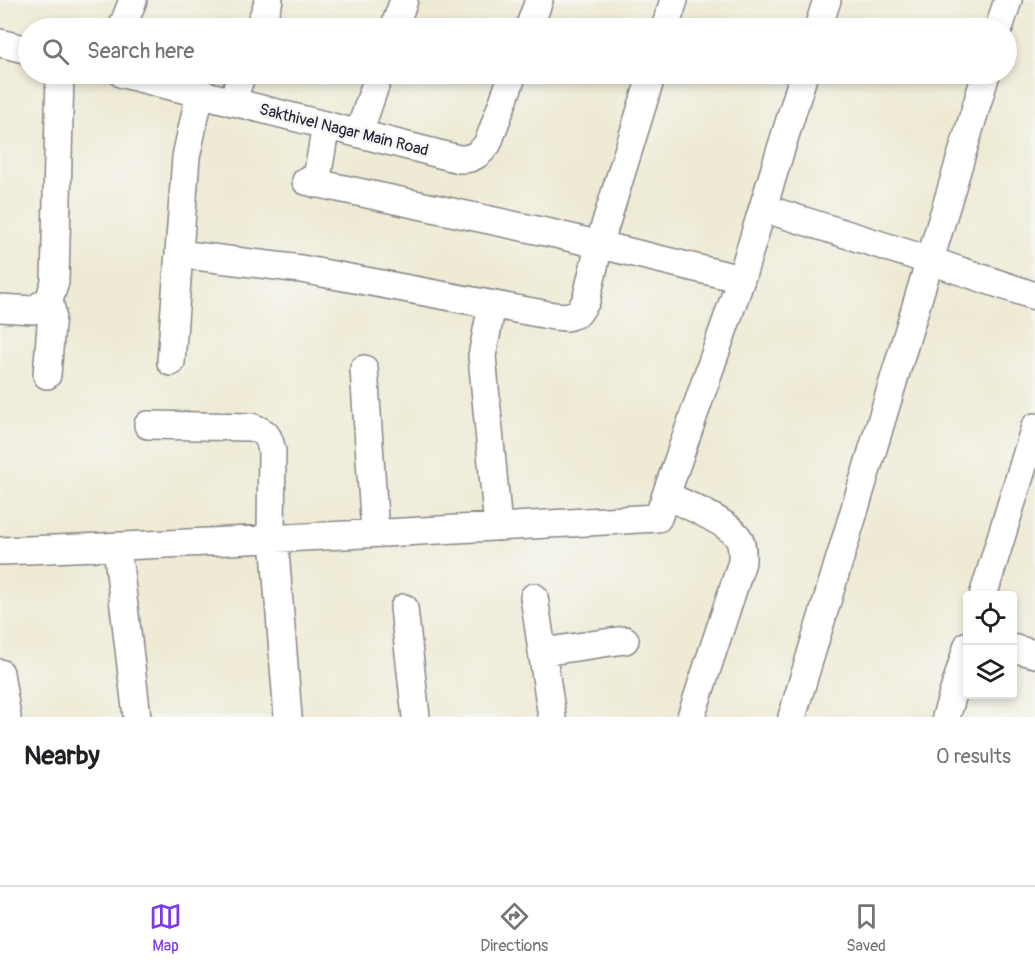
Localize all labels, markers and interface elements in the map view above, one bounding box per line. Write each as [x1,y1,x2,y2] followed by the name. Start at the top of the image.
[18,18,1017,84] search box
[39,35,72,68] icon: search
[87,37,194,65] text: Search here
[257,99,431,161] street label: Sakthivel Nagar Main Road
[963,591,1017,699] map controls
[963,591,1017,645] button: locate
[963,645,1017,699] button: layers
[24,740,100,772] text: Nearby
[936,744,1011,769] text: 0 results
[149,900,182,956] tab: Map
[480,900,548,956] tab: Directions
[846,900,886,956] tab: Saved

